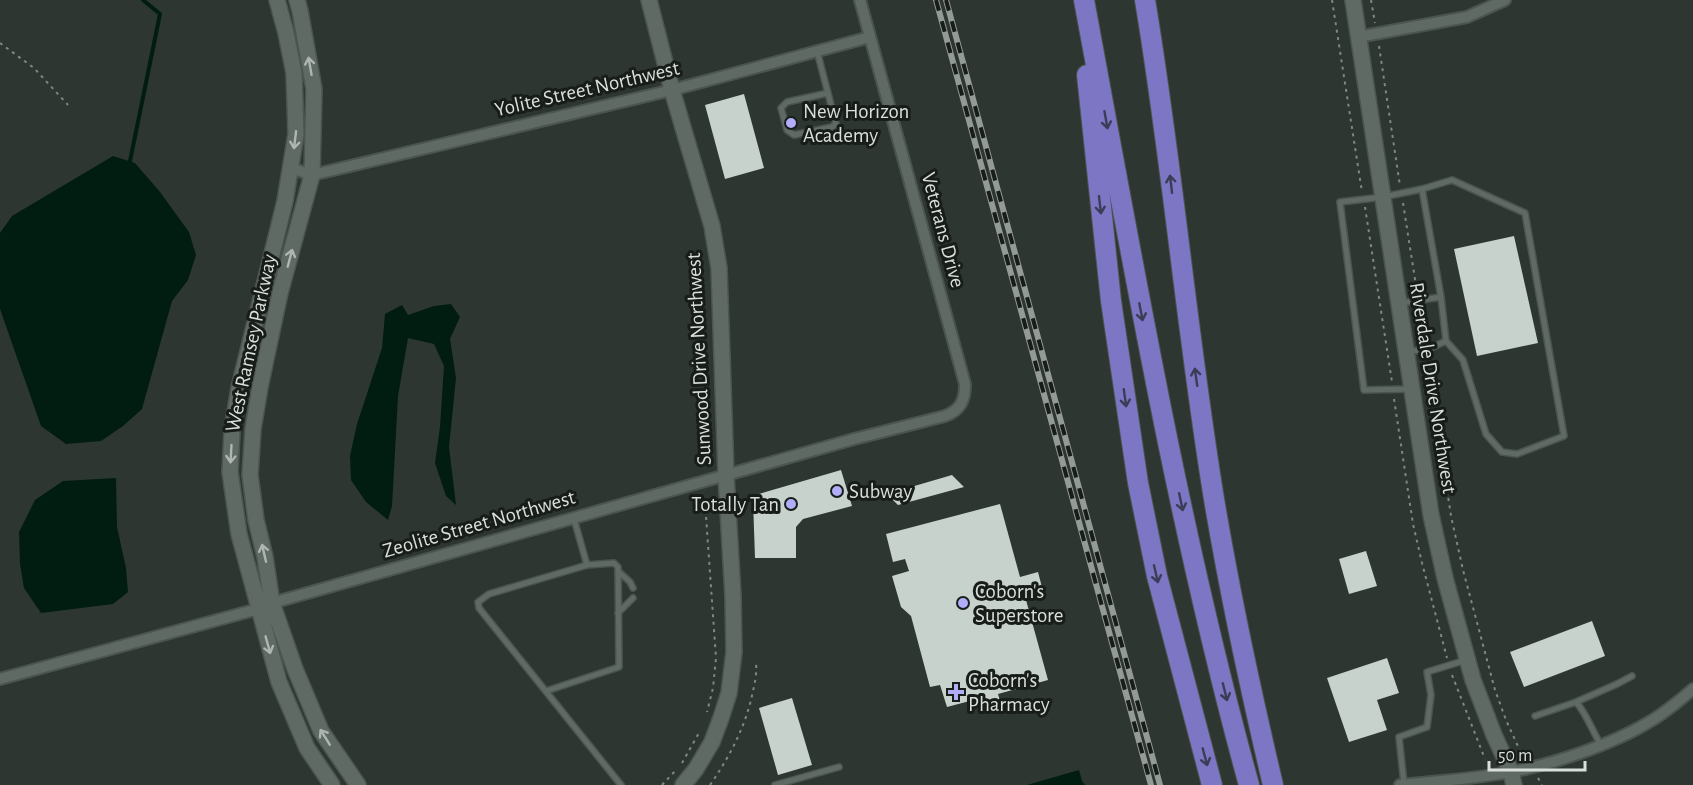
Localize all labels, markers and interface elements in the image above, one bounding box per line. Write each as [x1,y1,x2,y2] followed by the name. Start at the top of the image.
[304,57,315,77] one-way arrow
[493,57,682,120] street label: Yolite Street Northwest
[803,101,909,146] place label: New Horizon Academy
[1101,109,1112,129] one-way arrow
[784,116,798,130] marker: New Horizon Academy
[289,130,300,150] one-way arrow
[918,170,968,290] street label: Veterans Drive
[1165,174,1176,194] one-way arrow
[1095,195,1106,214] one-way arrow
[284,249,296,268] one-way arrow
[222,252,280,434] street label: West Ramsey Parkway
[683,252,715,466] street label: Sunwood Drive Northwest
[1406,281,1460,496] street label: Riverdale Drive Northwest
[1136,301,1147,321] one-way arrow
[1191,367,1202,387] one-way arrow
[1119,388,1130,408] one-way arrow
[225,444,236,464] one-way arrow
[849,481,912,502] place label: Subway
[830,484,844,498] marker: Subway
[380,486,578,562] street label: Zeolite Street Northwest
[1175,493,1187,512] one-way arrow
[691,494,779,515] place label: Totally Tan
[784,497,798,511] marker: Totally Tan
[258,543,269,563] one-way arrow
[1151,564,1163,583] one-way arrow
[975,581,1064,626] place label: Coborn's Superstore
[956,596,970,610] marker: Coborn's Superstore
[263,635,274,654] one-way arrow
[968,670,1050,715] place label: Coborn's Pharmacy
[1220,682,1232,701] one-way arrow
[949,685,963,699] marker: Coborn's Pharmacy
[318,728,331,745] one-way arrow
[1489,734,1585,772] scale bar
[1199,747,1211,766] one-way arrow
[1498,747,1532,765] text: 50 m

